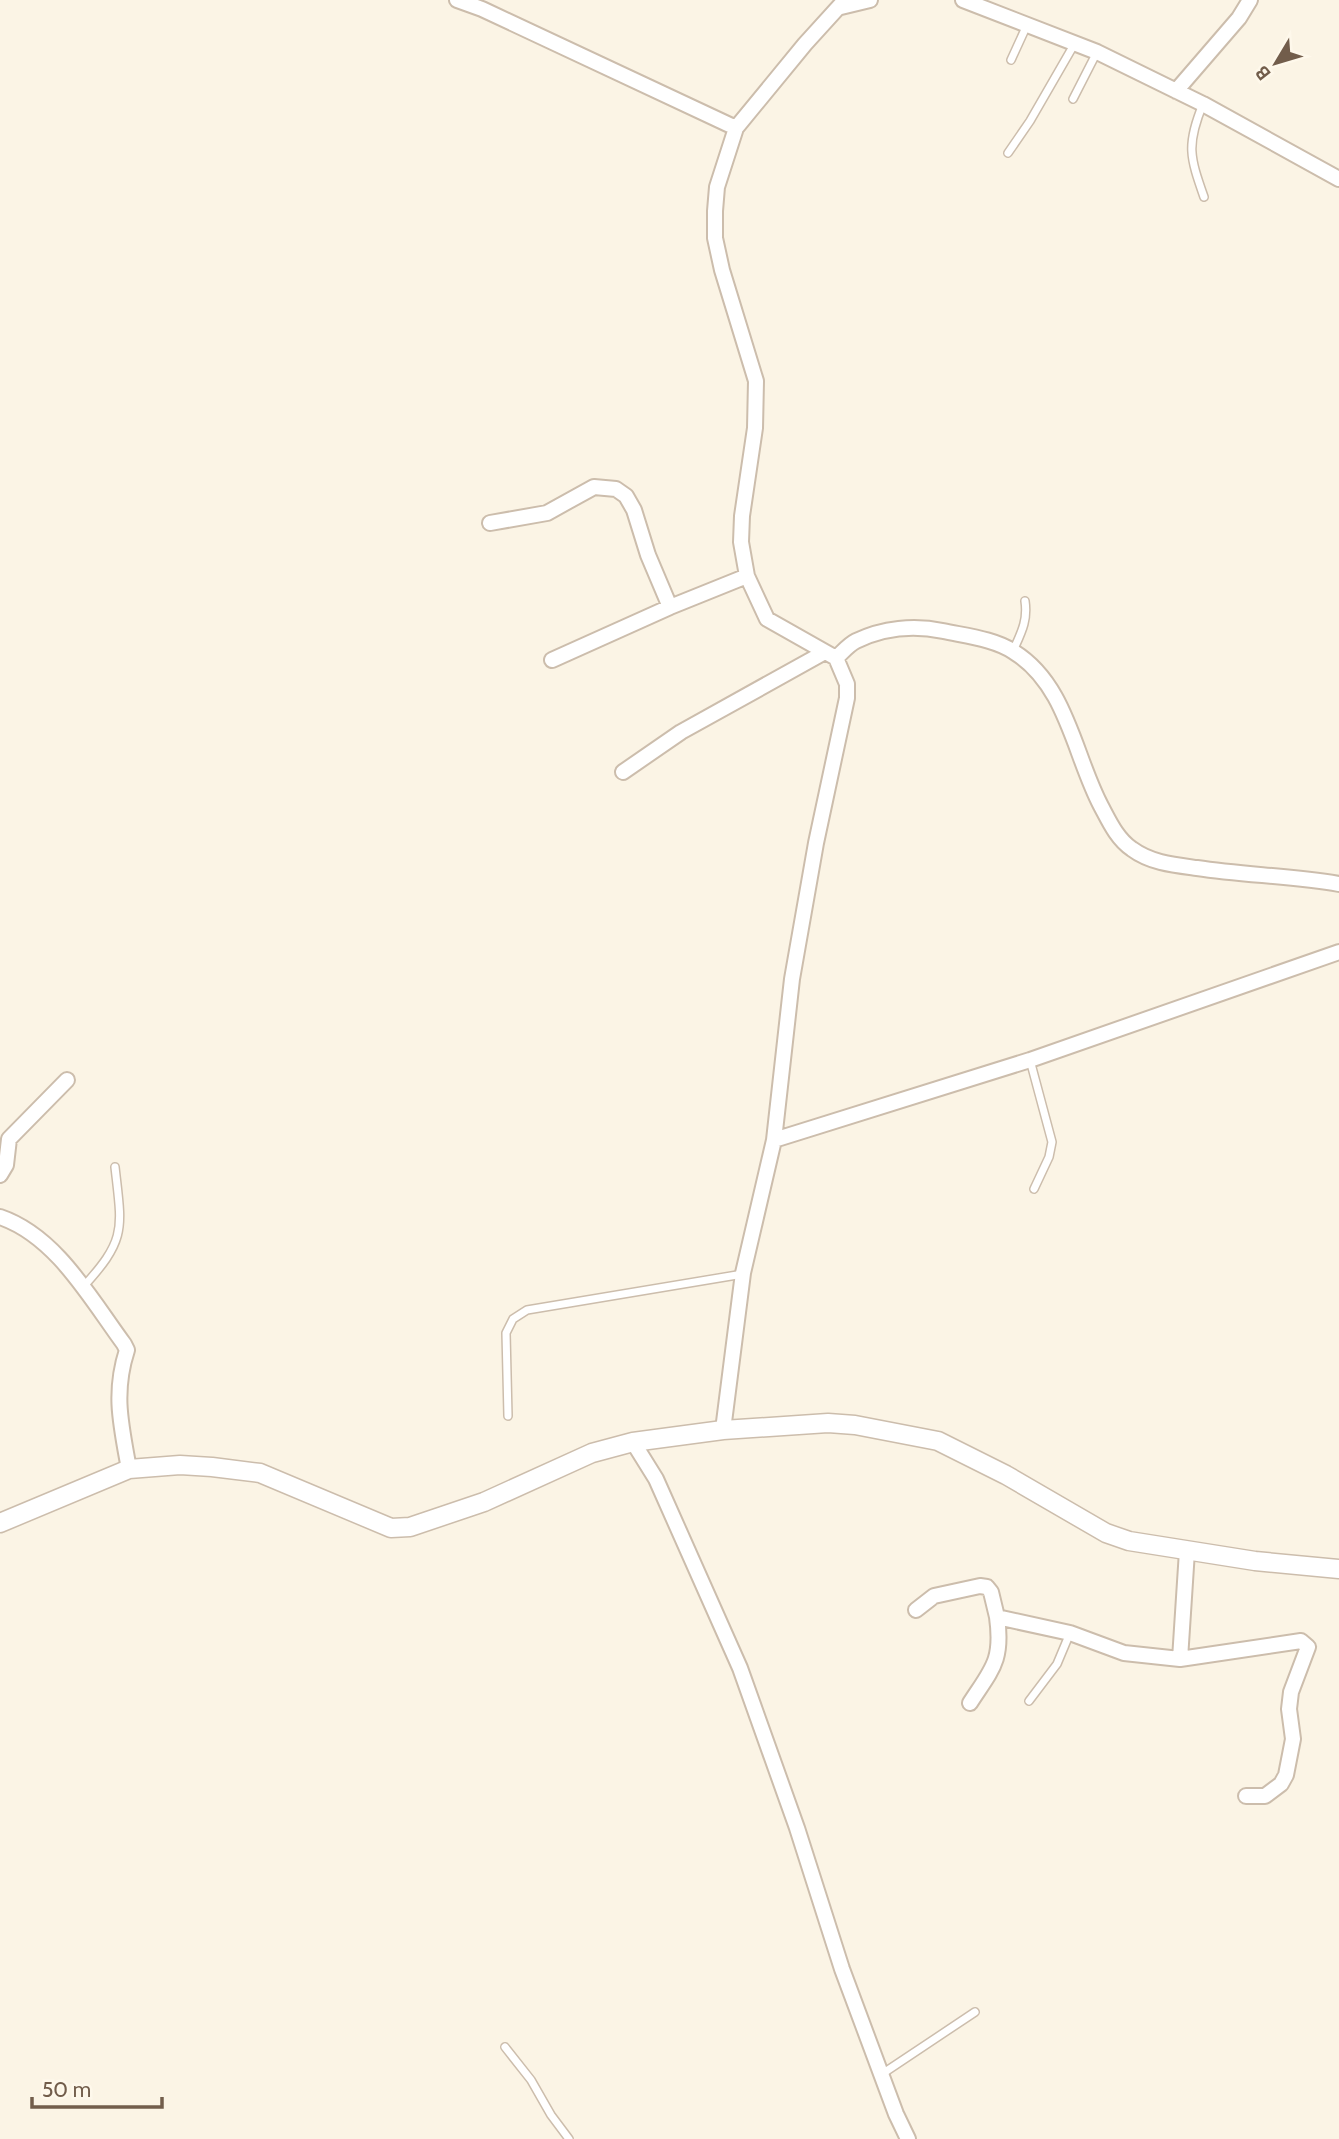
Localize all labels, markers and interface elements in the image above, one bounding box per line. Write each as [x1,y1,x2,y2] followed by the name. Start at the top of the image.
[1241,28,1311,98] north arrow
[1250,61,1276,85] text: B
[32,2066,161,2110] scale bar
[42,2077,91,2102] text: 50 m

